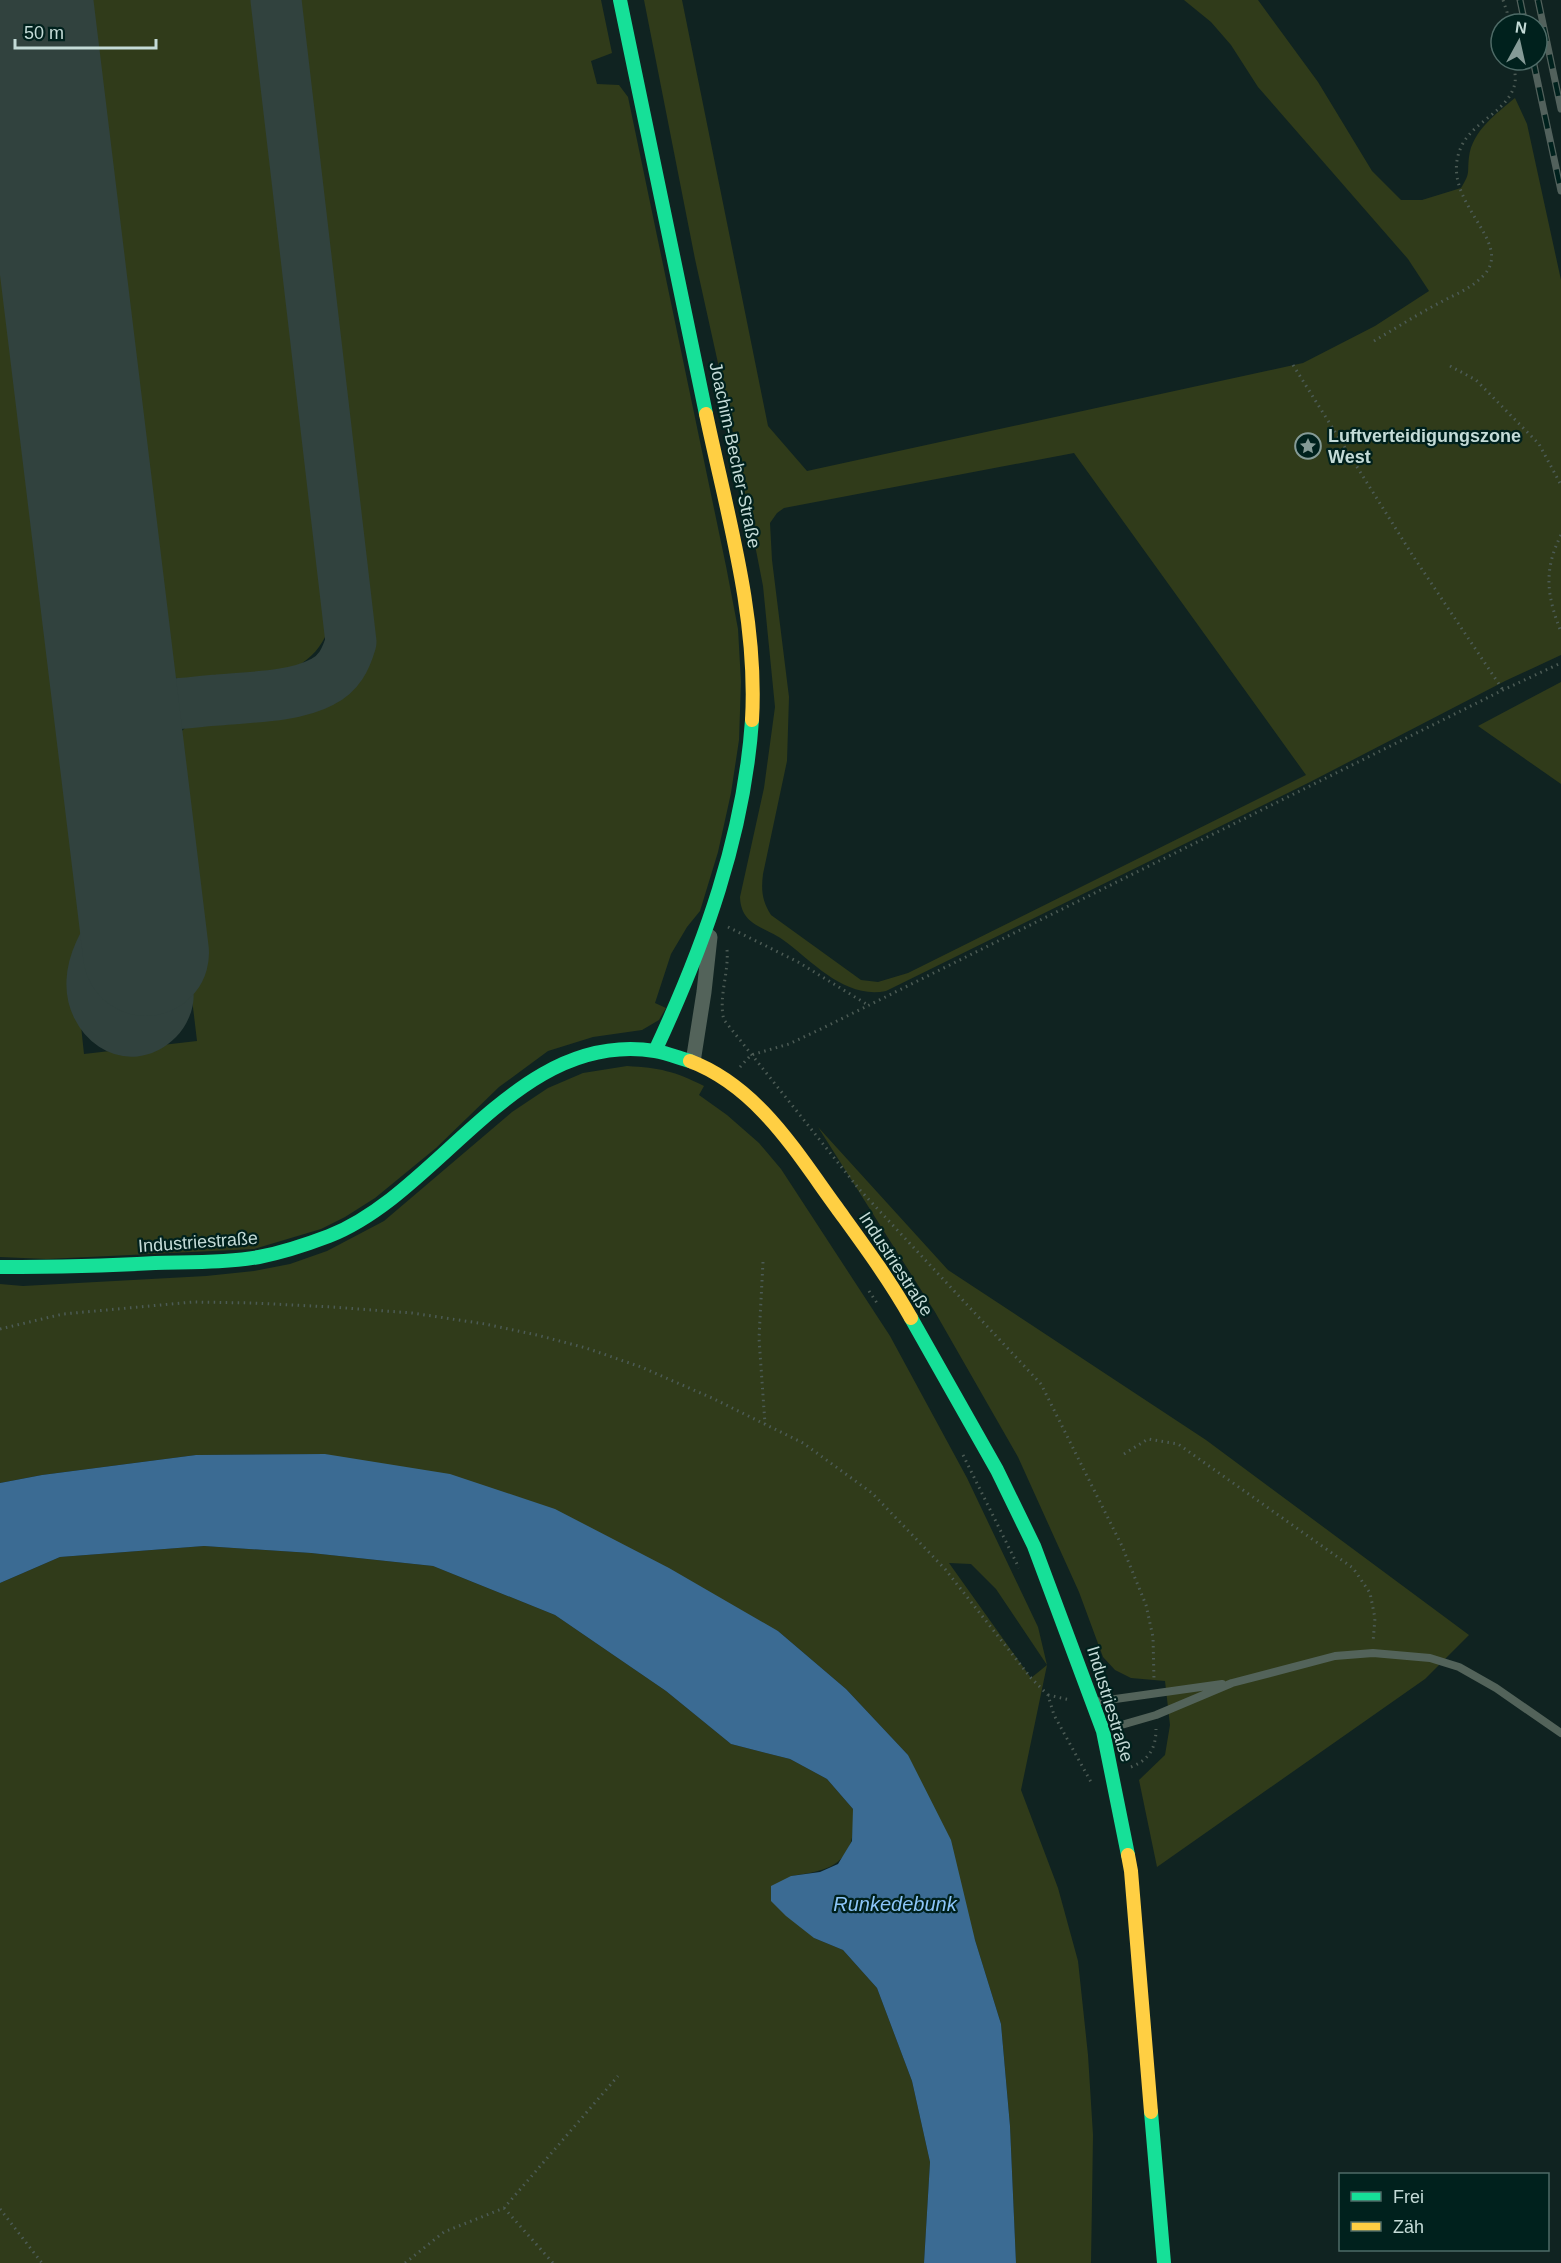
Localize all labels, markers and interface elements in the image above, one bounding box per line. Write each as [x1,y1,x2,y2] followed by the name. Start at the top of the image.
[15,12,156,50] scale bar
[1489,12,1549,72] north arrow
[1514,18,1528,37] text: N
[24,23,64,43] text: 50 m
[705,360,765,550] street label: Joachim-Becher-Straße
[1328,426,1521,467] place label: Luftverteidigungszone West
[1293,431,1323,461] place icon: Luftverteidigungszone West
[855,1208,937,1320] street label: Industriestraße
[137,1228,259,1256] street label: Industriestraße
[1083,1644,1137,1764] street label: Industriestraße
[833,1893,958,1915] water label: Runkedebunk
[1339,2173,1549,2251] legend
[1393,2187,1424,2207] text: Frei
[1393,2217,1424,2237] text: Zäh

